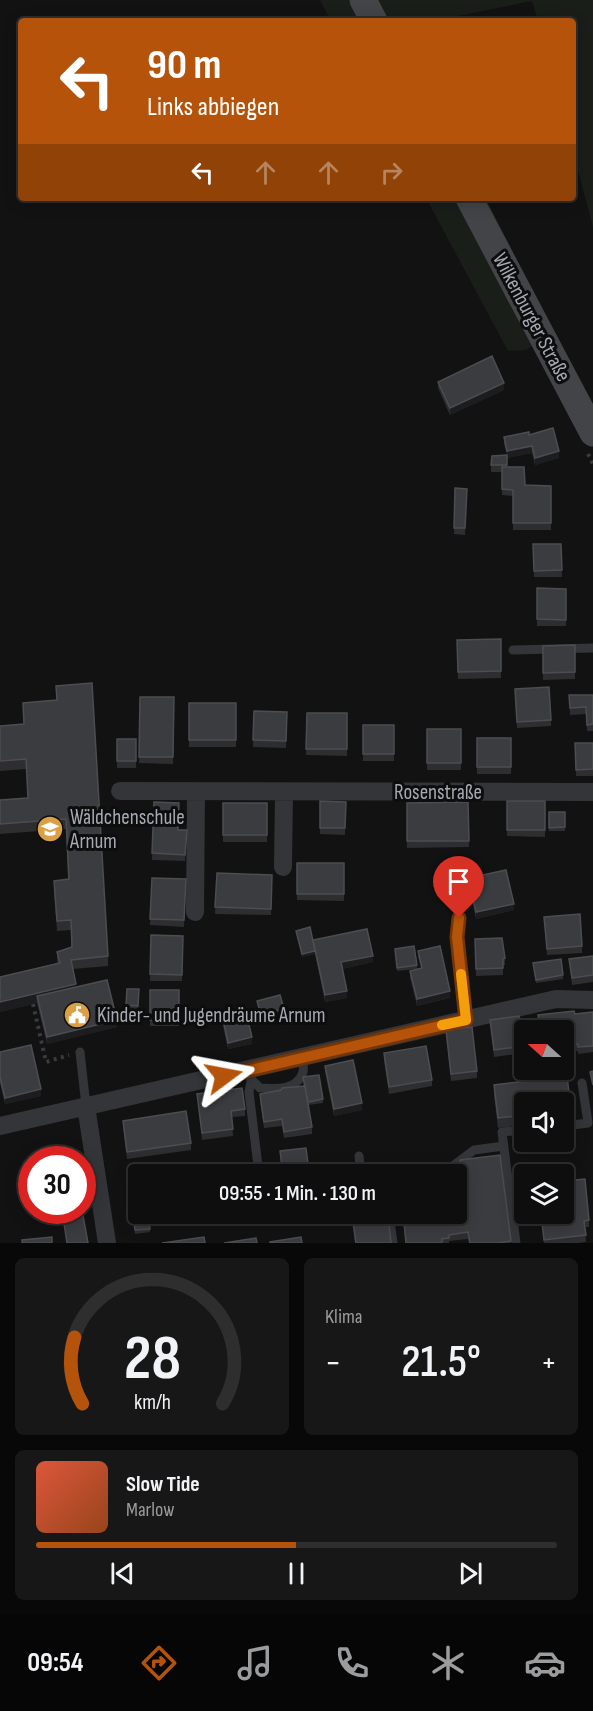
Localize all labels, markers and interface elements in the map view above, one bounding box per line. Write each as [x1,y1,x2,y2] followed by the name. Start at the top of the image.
[147,40,221,91] text: 90 m
[48,42,126,120] icon: left
[147,91,279,123] text: Links abbiegen
[186,156,219,189] icon: left
[249,156,282,189] icon: ahead
[312,156,345,189] icon: ahead
[375,156,408,189] icon: right
[487,249,576,386] street label: Wilkenburger Straße
[394,780,482,805] street label: Rosenstraße
[69,805,185,854] place label: Wäldchenschule Arnum
[35,814,65,844] school or university icon: Wäldchenschule Arnum
[433,856,484,918] pin
[442,865,475,898] icon: arrive
[62,1000,92,1030] public building icon: Kinder- und Jugendräume Arnum
[97,1003,326,1028] place label: Kinder- und Jugendräume Arnum
[514,1020,574,1080] north arrow
[514,1020,574,1224] map controls
[192,1044,256,1108] position arrow
[514,1092,574,1152] button: sound
[18,1146,96,1224] speed limit sign: 30
[514,1164,574,1224] button: layers
[219,1180,376,1207] text: 09:55 · 1 Min. · 130 m
[325,1305,363,1329] text: Klima
[124,1322,180,1397] text: 28
[401,1335,481,1390] text: 21.5°
[325,1343,341,1383] text: −
[541,1343,557,1383] text: +
[133,1390,171,1415] text: km/h
[126,1471,200,1498] text: Slow Tide
[126,1498,174,1522] text: Marlow
[106,1557,139,1590] icon: previous
[280,1557,313,1590] icon: pause
[454,1557,487,1590] icon: next
[138,1642,180,1684] icon: directions
[234,1642,276,1684] icon: music
[331,1642,373,1684] icon: phone
[427,1642,469,1684] icon: climate
[524,1642,566,1684] icon: car
[27,1647,83,1679] text: 09:54

